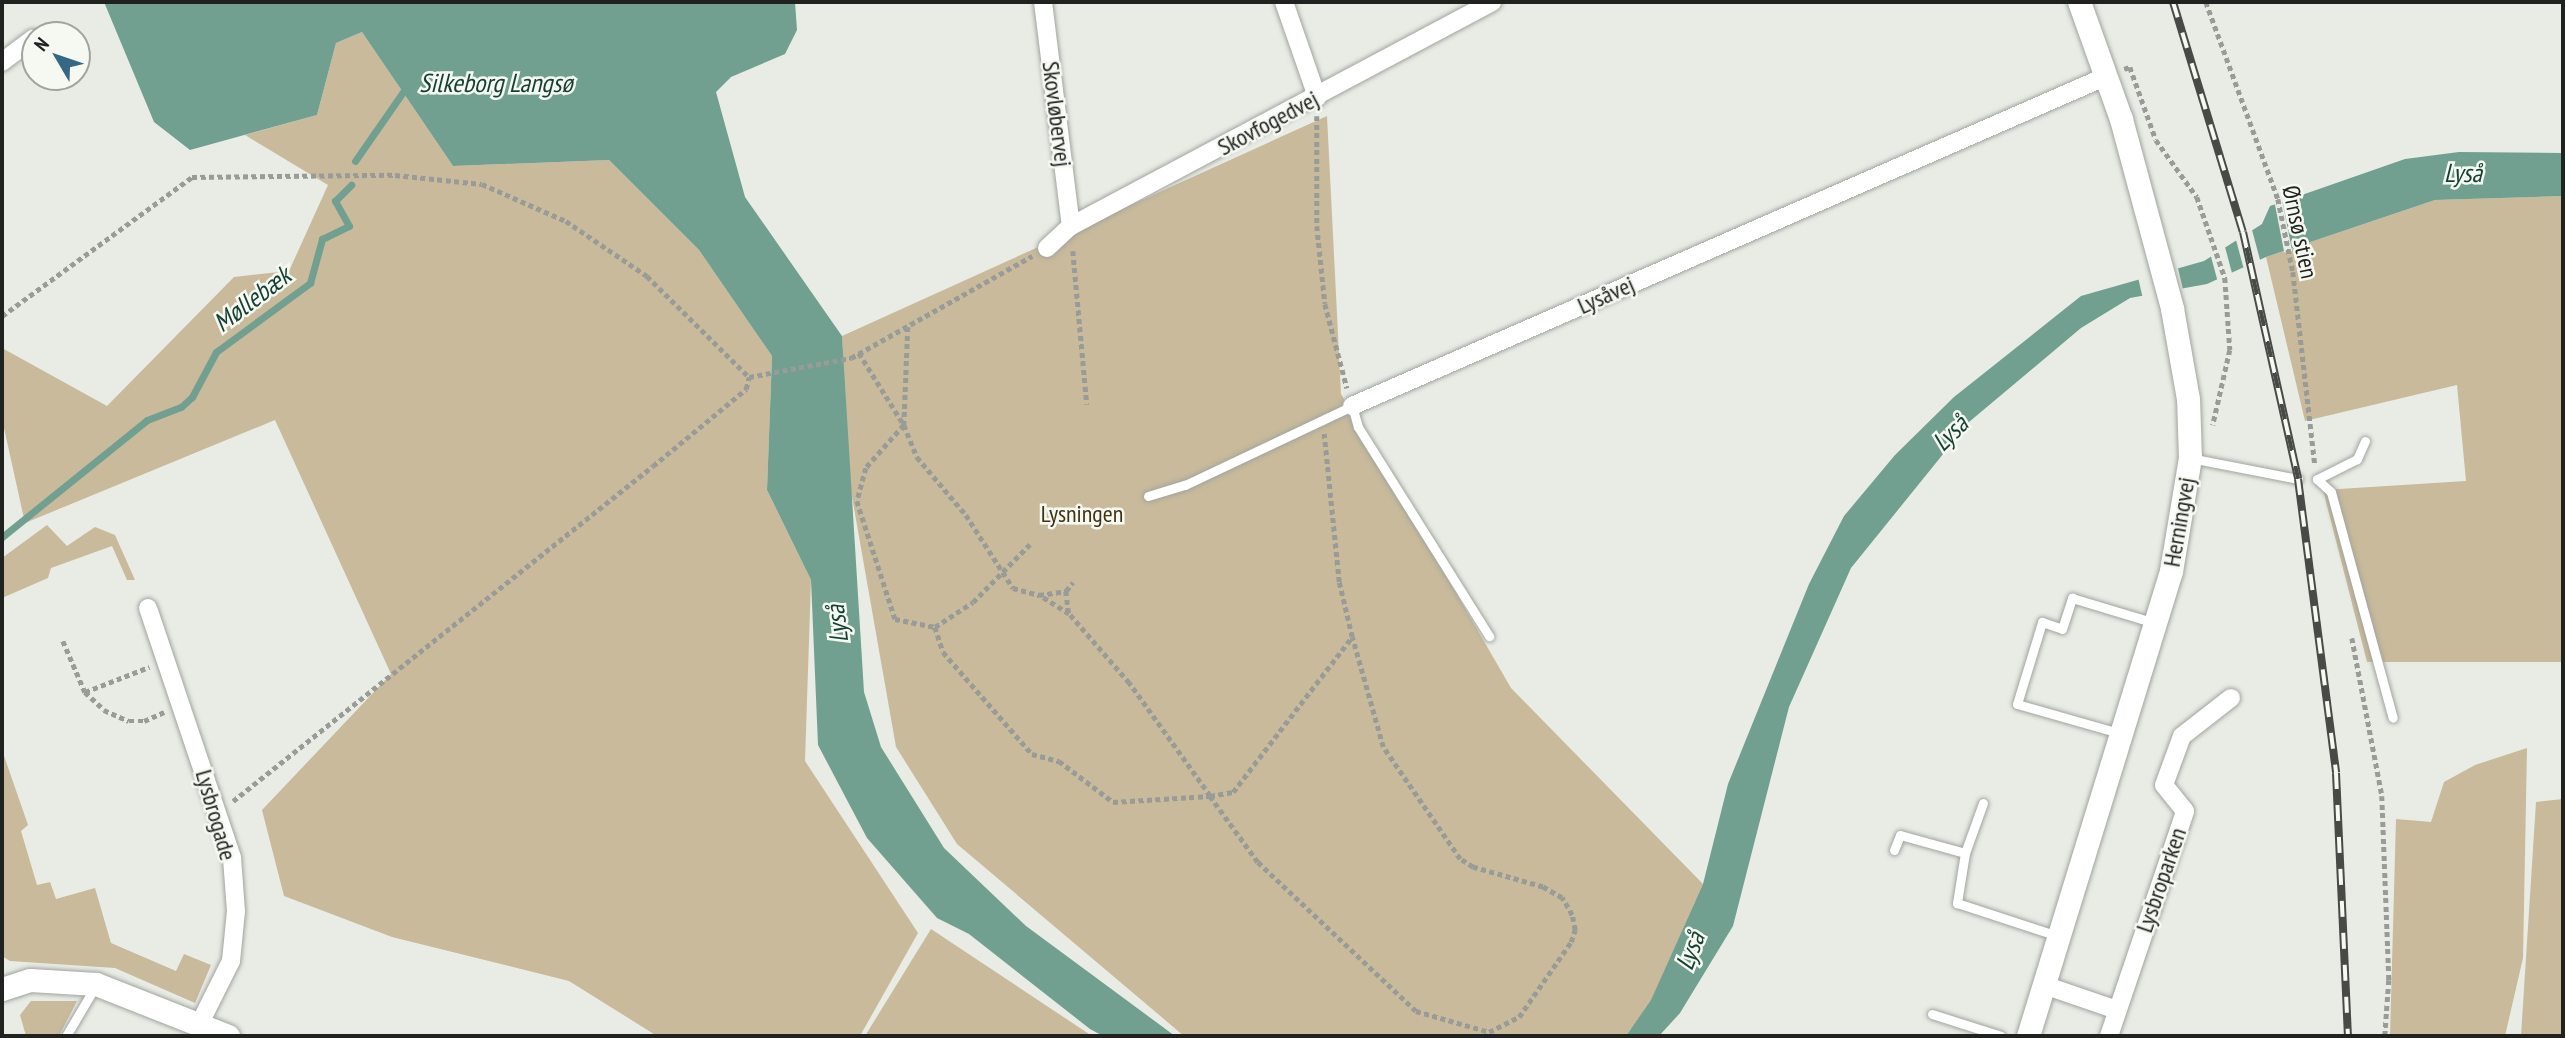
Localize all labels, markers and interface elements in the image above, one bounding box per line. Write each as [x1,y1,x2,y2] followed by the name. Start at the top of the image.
[21,21,91,91] north arrow
[29,33,54,56] text: N
[1036,60,1078,168] street label: Skovløbervej
[419,67,573,99] water label: Silkeborg Langsø
[1213,84,1323,162] street label: Skovfogedvej
[2444,157,2482,189] water label: Lyså
[2276,183,2324,281] street label: Ørnsø stien
[207,260,297,338] water label: Møllebæk
[1573,270,1639,320] street label: Lysåvej
[1926,409,1974,457] water label: Lyså
[2157,475,2201,569] street label: Herningvej
[1041,500,1123,528] park label: Lysningen
[819,603,855,645] water label: Lyså
[189,766,243,864] street label: Lysbrogade
[2130,824,2192,936] street label: Lysbroparken
[1669,928,1711,974] water label: Lyså

